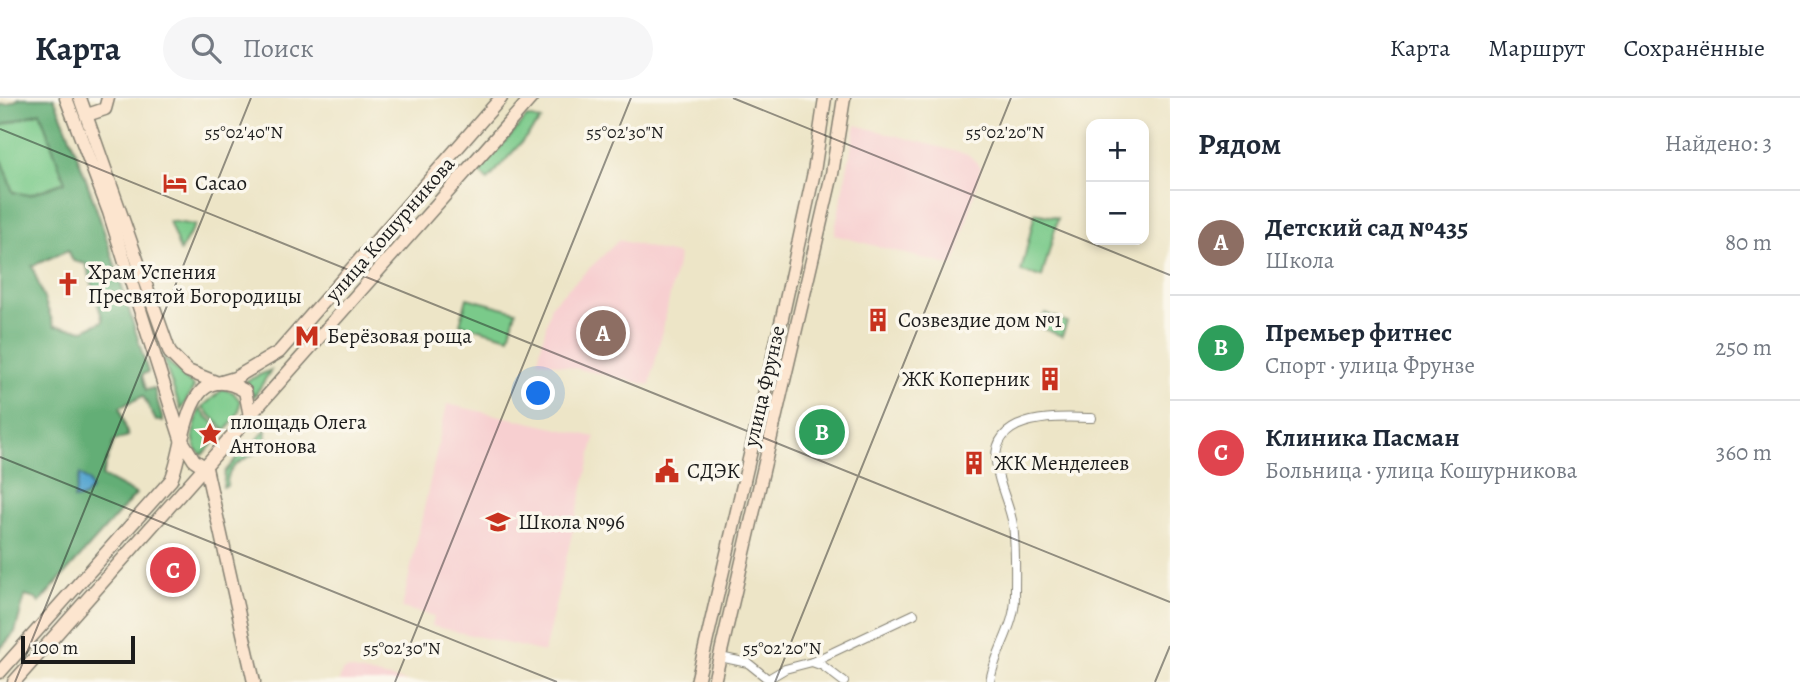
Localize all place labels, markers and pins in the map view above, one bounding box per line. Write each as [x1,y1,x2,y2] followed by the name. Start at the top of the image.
[161,169,189,197] hotel icon: Cacao
[195,169,247,197] place label: Cacao
[88,258,302,310] place label: Храм Успения Пресвятой Богородицы
[54,270,82,298] church icon: Храм Успения Пресвятой Богородицы
[864,306,892,334] building icon: Созвездие дом №1
[898,306,1062,334] place label: Созвездие дом №1
[580,307,626,359] pin: A
[293,322,321,350] metro station icon: Берёзовая роща
[327,322,472,350] place label: Берёзовая роща
[902,365,1030,393] place label: ЖК Коперник
[1036,365,1064,393] building icon: ЖК Коперник
[799,406,845,458] pin: B
[229,408,367,460] place label: площадь Олега Антонова
[196,420,224,448] place icon: площадь Олега Антонова
[960,449,988,477] building icon: ЖК Менделеев
[994,449,1129,477] place label: ЖК Менделеев
[653,457,681,485] public building icon: СДЭК
[687,457,741,485] place label: СДЭК
[484,508,512,536] school or university icon: Школа №96
[518,508,625,536] place label: Школа №96
[150,544,196,596] pin: C

